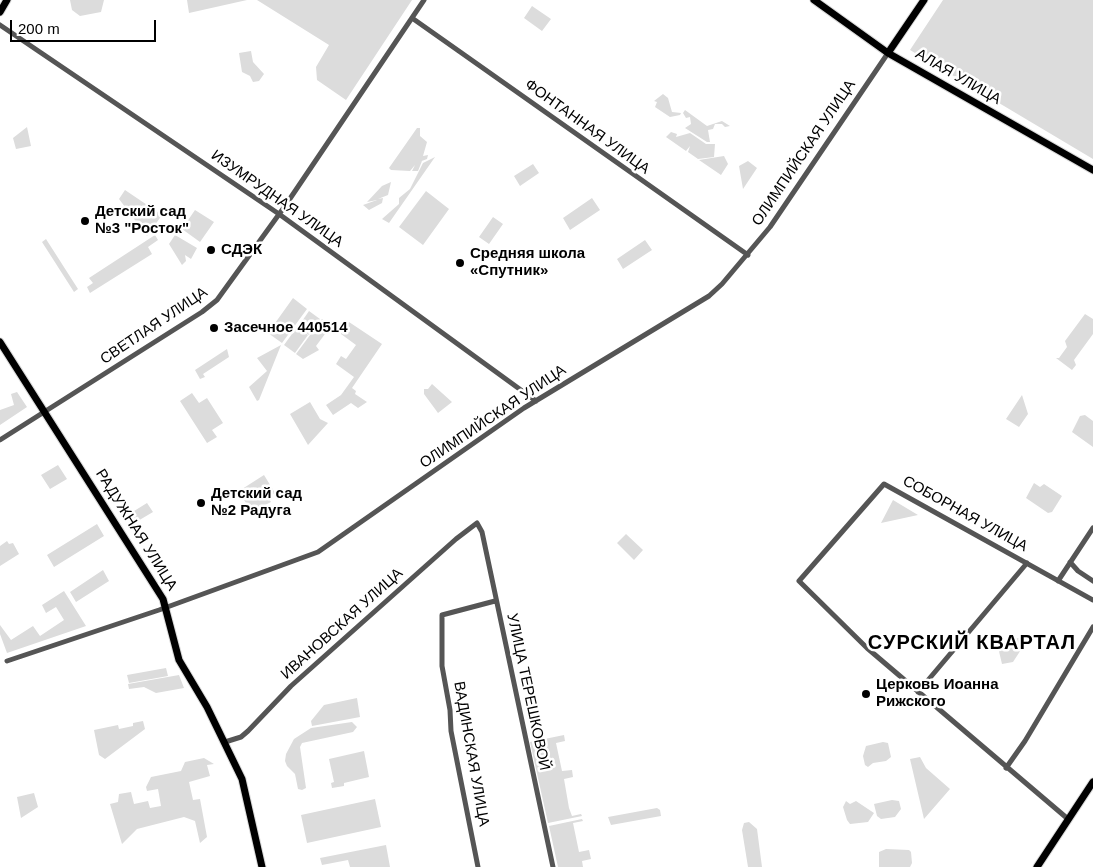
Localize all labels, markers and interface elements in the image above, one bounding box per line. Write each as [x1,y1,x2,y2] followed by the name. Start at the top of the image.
[12,10,159,42] scale bar
[18,20,60,37] text: 200 m
[912,45,1004,109] street label: АЛАЯ УЛИЦА
[521,76,653,178] street label: ФОНТАННАЯ УЛИЦА
[748,77,860,229] street label: ОЛИМПИЙСКАЯ УЛИЦА
[208,147,346,251] street label: ИЗУМРУДНАЯ УЛИЦА
[95,203,189,238] place label: Детский сад №3 "Росток"
[79,215,91,227] marker: Детский сад №3 "Росток"
[221,241,262,259] place label: СДЭК
[205,244,217,256] marker: СДЭК
[470,245,585,280] place label: Средняя школа «Спутник»
[454,257,466,269] marker: Средняя школа «Спутник»
[97,284,211,368] street label: СВЕТЛАЯ УЛИЦА
[224,319,348,337] place label: Засечное 440514
[208,322,220,334] marker: Засечное 440514
[417,361,569,473] street label: ОЛИМПИЙСКАЯ УЛИЦА
[91,466,181,594] street label: РАДУЖНАЯ УЛИЦА
[899,472,1031,556] street label: СОБОРНАЯ УЛИЦА
[211,485,302,520] place label: Детский сад №2 Радуга
[195,497,207,509] marker: Детский сад №2 Радуга
[277,565,407,683] street label: ИВАНОВСКАЯ УЛИЦА
[503,612,553,772] street label: УЛИЦА ТЕРЕШКОВОЙ
[866,631,1078,655] district label: СУРСКИЙ КВАРТАЛ
[876,676,998,711] place label: Церковь Иоанна Рижского
[449,680,493,828] street label: ВАДИНСКАЯ УЛИЦА
[860,688,872,700] marker: Церковь Иоанна Рижского

